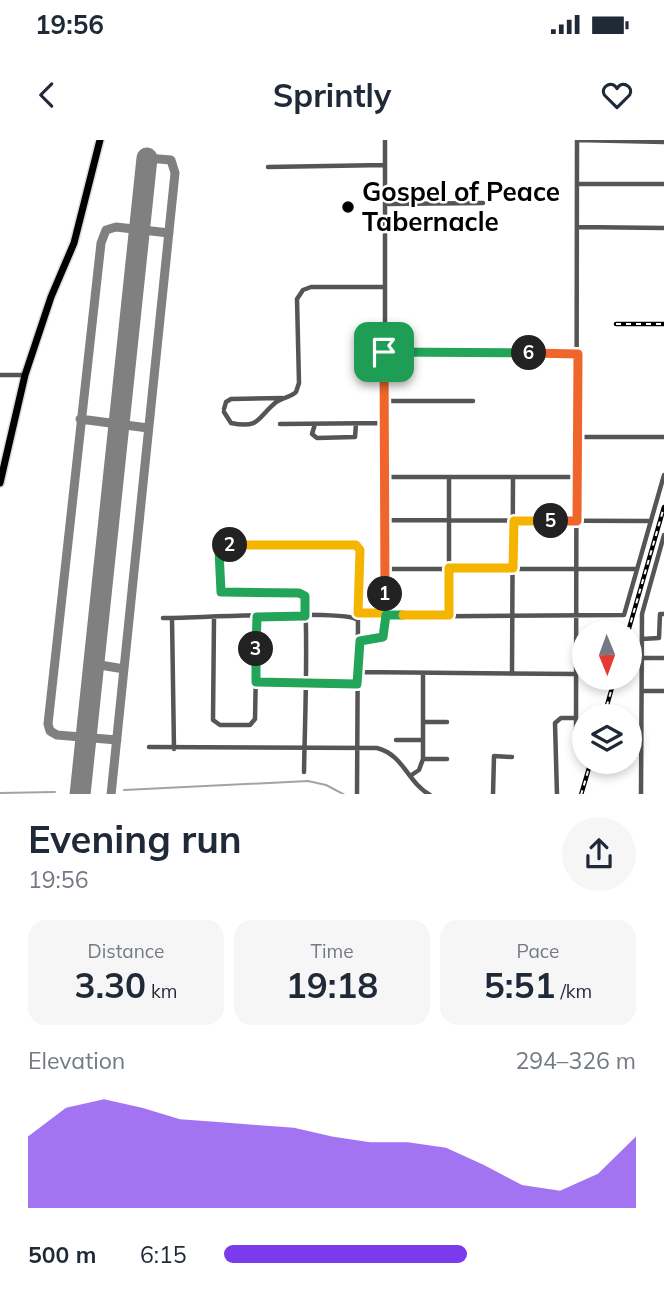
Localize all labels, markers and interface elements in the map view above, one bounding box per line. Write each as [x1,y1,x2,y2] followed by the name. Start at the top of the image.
[35,8,104,41] text: 19:56
[273,75,391,115] text: Sprintly
[28,76,66,114] icon: back
[598,76,636,114] icon: heart
[362,175,560,238] place label: Gospel of Peace Tabernacle
[340,199,356,215] marker: Gospel of Peace Tabernacle
[354,322,414,382] pin
[365,333,403,371] icon: arrive
[512,336,546,370] pin: 6
[523,340,534,364] text: 6
[534,504,568,538] pin: 5
[545,508,556,532] text: 5
[212,528,247,562] pin: 2
[224,532,235,556] text: 2
[368,576,402,612] pin: 1
[379,581,390,605] text: 1
[572,620,642,690] north arrow
[572,620,642,774] map controls
[238,631,274,666] pin: 3
[250,636,261,660] text: 3
[572,704,642,774] button: layers
[28,815,242,863] text: Evening run
[562,817,636,891] button: share
[28,865,88,894] text: 19:56
[88,939,164,963] text: Distance
[310,939,354,963] text: Time
[517,939,559,963] text: Pace
[74,963,146,1007] text: 3.30
[286,963,378,1007] text: 19:18
[484,963,555,1007] text: 5:51
[146,979,178,1003] text: km
[555,979,592,1003] text: /km
[28,1046,125,1075] text: Elevation
[515,1046,636,1075] text: 294–326 m
[28,1240,96,1269] text: 500 m
[140,1240,187,1269] text: 6:15

